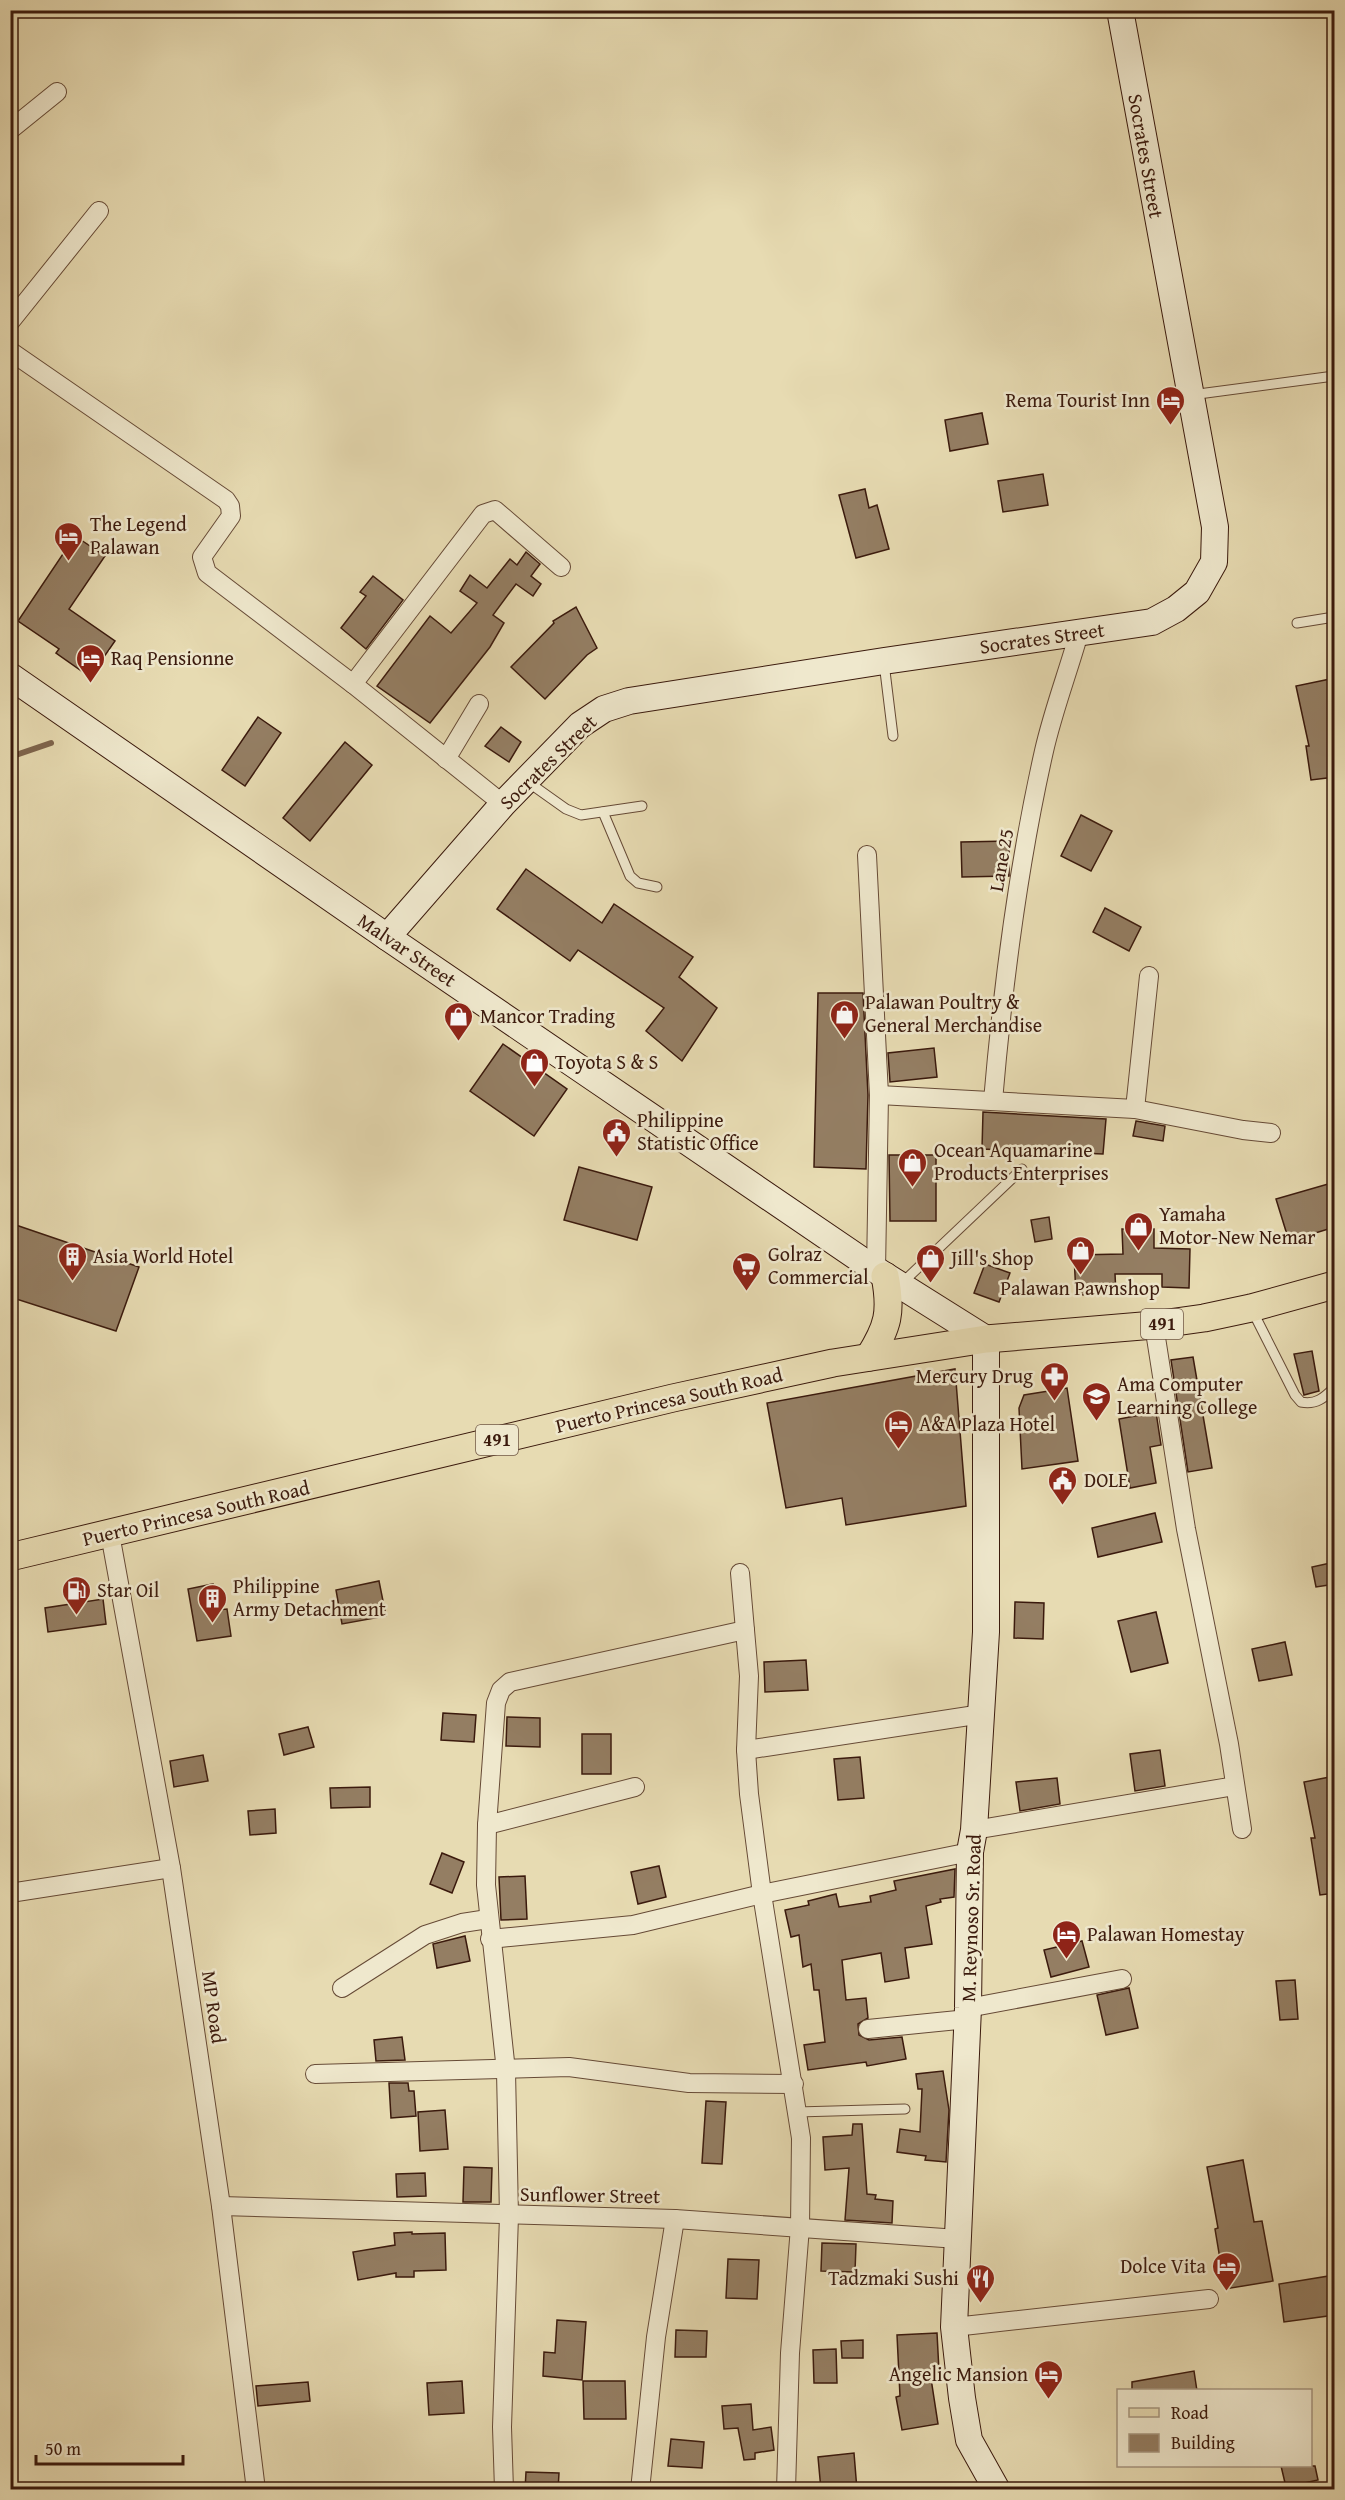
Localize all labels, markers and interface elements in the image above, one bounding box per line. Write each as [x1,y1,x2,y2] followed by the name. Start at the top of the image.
[1121,91,1172,220] street label: Socrates Street
[1155,384,1187,426] hotel icon: Rema Tourist Inn
[1006,385,1150,414] place label: Rema Tourist Inn
[90,509,187,561] place label: The Legend Palawan
[53,520,85,562] hotel icon: The Legend Palawan
[978,614,1106,661] street label: Socrates Street
[74,642,106,684] hotel icon: Raq Pensionne
[111,643,234,672] place label: Raq Pensionne
[492,708,603,816] street label: Socrates Street
[981,826,1020,894] street label: Lane 25
[352,906,463,993] street label: Malvar Street
[865,987,1042,1039] place label: Palawan Poultry & General Merchandise
[828,998,860,1040] shop icon: Palawan Poultry & General Merchandise
[443,1000,475,1042] shop icon: Mancor Trading
[480,1001,615,1030] place label: Mancor Trading
[518,1046,550,1088] shop icon: Toyota S & S
[555,1047,658,1076] place label: Toyota S & S
[637,1105,759,1157] place label: Philippine Statistic Office
[600,1116,632,1158] public building icon: Philippine Statistic Office
[934,1135,1109,1187] place label: Ocean Aquamarine Products Enterprises
[897,1146,929,1188] shop icon: Ocean Aquamarine Products Enterprises
[1159,1199,1316,1251] place label: Yamaha Motor-New Nemar
[1122,1210,1154,1252] shop icon: Yamaha Motor-New Nemar
[1064,1234,1096,1276] shop icon: Palawan Pawnshop
[768,1239,869,1291] place label: Golraz Commercial
[56,1240,88,1282] building icon: Asia World Hotel
[93,1241,234,1270] place label: Asia World Hotel
[914,1242,946,1284] shop icon: Jill's Shop
[948,1243,1034,1272] place label: Jill's Shop
[731,1250,763,1292] supermarket icon: Golraz Commercial
[1000,1273,1160,1302] place label: Palawan Pawnshop
[1141,1309,1183,1339] road number: 491
[553,1359,786,1440] street label: Puerto Princesa South Road
[1038,1360,1070,1402] pharmacy icon: Mercury Drug
[916,1361,1033,1390] place label: Mercury Drug
[1117,1369,1257,1421] place label: Ama Computer Learning College
[1080,1380,1112,1422] school or university icon: Ama Computer Learning College
[882,1408,914,1450] hotel icon: A&A Plaza Hotel
[919,1409,1056,1438] place label: A&A Plaza Hotel
[476,1425,518,1455] road number: 491
[1047,1464,1079,1506] public building icon: DOLE
[1084,1465,1128,1494] place label: DOLE
[80,1472,313,1553] street label: Puerto Princesa South Road
[233,1571,386,1623] place label: Philippine Army Detachment
[60,1574,92,1616] fuel station icon: Star Oil
[97,1575,160,1604] place label: Star Oil
[196,1582,228,1624] building icon: Philippine Army Detachment
[953,1833,988,2003] street label: M. Reynoso Sr. Road
[1050,1918,1082,1960] hotel icon: Palawan Homestay
[1087,1919,1245,1948] place label: Palawan Homestay
[195,1969,234,2046] street label: MP Road
[520,2179,660,2210] street label: Sunflower Street
[1211,2250,1243,2292] hotel icon: Dolce Vita
[1120,2251,1207,2280] place label: Dolce Vita
[964,2262,996,2304] restaurant icon: Tadzmaki Sushi
[828,2263,959,2292] place label: Tadzmaki Sushi
[1033,2358,1065,2400] hotel icon: Angelic Mansion
[889,2359,1028,2388] place label: Angelic Mansion
[1117,2389,1312,2467] legend
[1171,2399,1209,2426] text: Road
[36,2428,183,2466] scale bar
[1171,2429,1235,2456] text: Building
[45,2435,81,2462] text: 50 m

